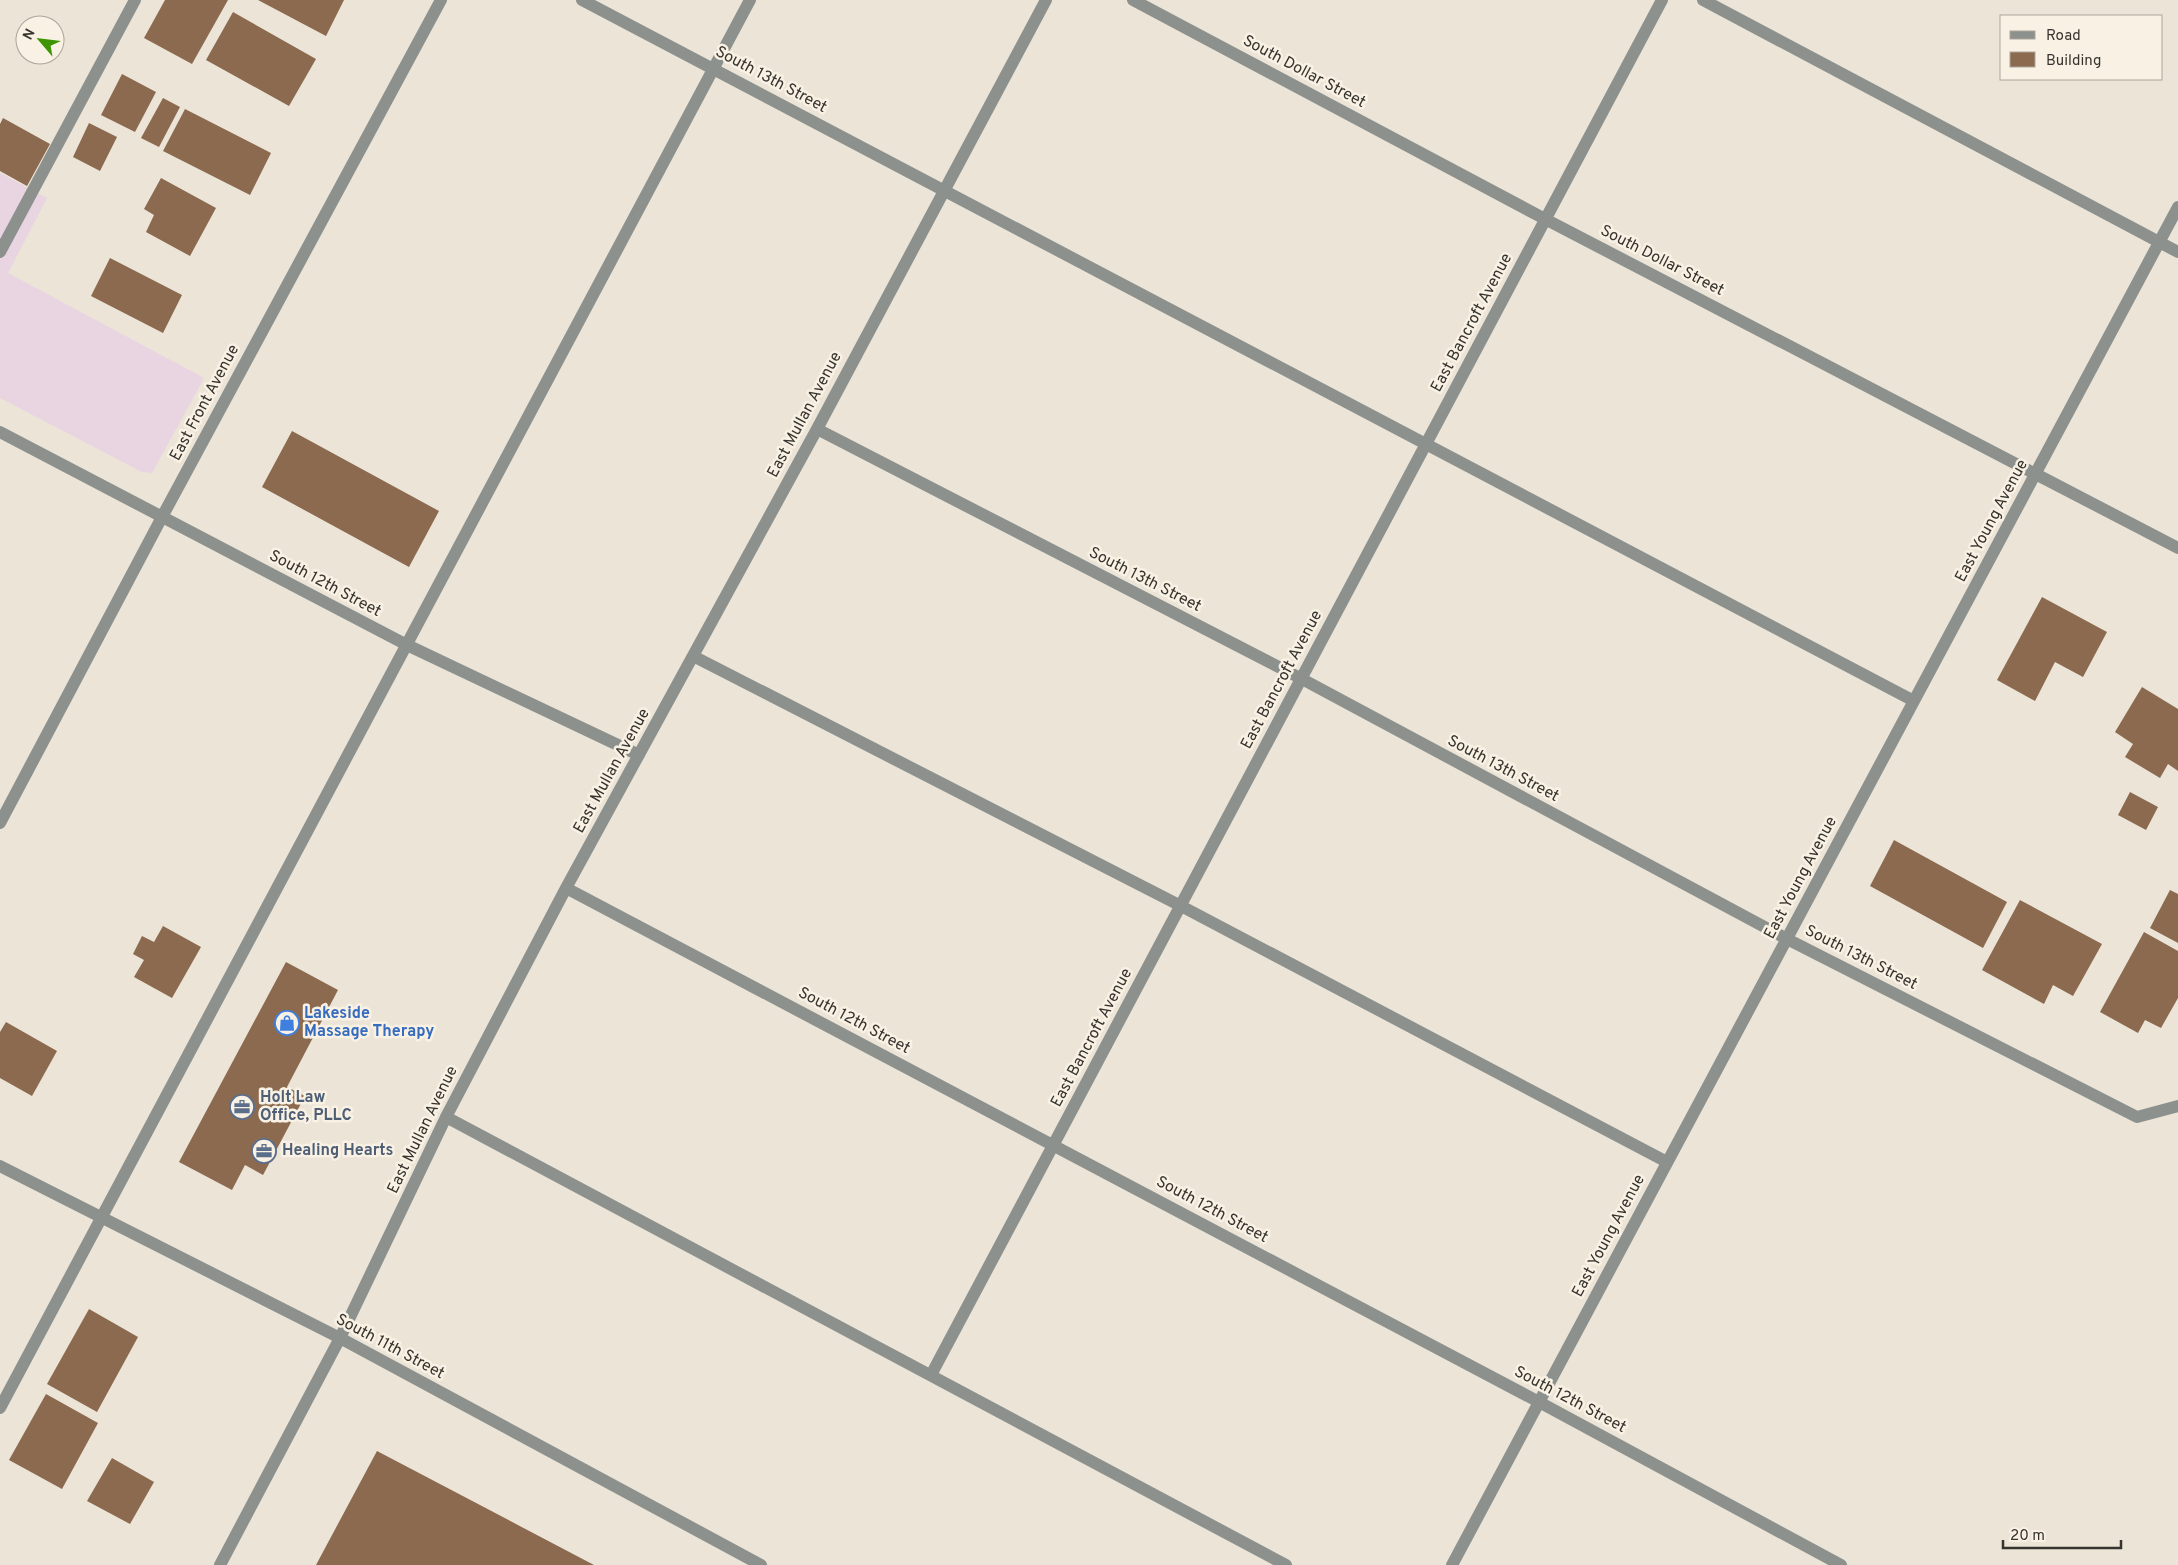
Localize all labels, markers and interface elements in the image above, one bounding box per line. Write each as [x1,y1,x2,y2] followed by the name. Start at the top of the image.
[15,15,65,65] north arrow
[2000,15,2163,80] legend
[20,26,40,43] text: N
[2046,27,2081,46] text: Road
[1239,31,1369,113] street label: South Dollar Street
[712,42,830,118] street label: South 13th Street
[2046,52,2101,71] text: Building
[1597,221,1727,301] street label: South Dollar Street
[1427,250,1517,396] street label: East Bancroft Avenue
[166,341,244,465] street label: East Front Avenue
[763,349,847,481] street label: East Mullan Avenue
[1951,456,2033,586] street label: East Young Avenue
[1085,543,1205,617] street label: South 13th Street
[266,546,384,622] street label: South 12th Street
[1237,607,1327,753] street label: East Bancroft Avenue
[569,705,655,837] street label: East Mullan Avenue
[1444,731,1562,807] street label: South 13th Street
[1760,813,1842,943] street label: East Young Avenue
[1801,921,1921,995] street label: South 13th Street
[1047,965,1137,1111] street label: East Bancroft Avenue
[795,983,913,1059] street label: South 12th Street
[304,1004,434,1042] place label: Lakeside Massage Therapy
[274,1010,300,1036] shop icon: Lakeside Massage Therapy
[383,1063,463,1197] street label: East Mullan Avenue
[260,1088,352,1126] place label: Holt Law Office, PLLC
[229,1094,255,1120] office icon: Holt Law Office, PLLC
[251,1138,277,1164] office icon: Healing Hearts
[282,1141,394,1161] place label: Healing Hearts
[1568,1171,1650,1301] street label: East Young Avenue
[1153,1172,1271,1248] street label: South 12th Street
[332,1310,448,1384] street label: South 11th Street
[1511,1362,1629,1438] street label: South 12th Street
[2003,1518,2120,1550] scale bar
[2010,1527,2045,1546] text: 20 m

